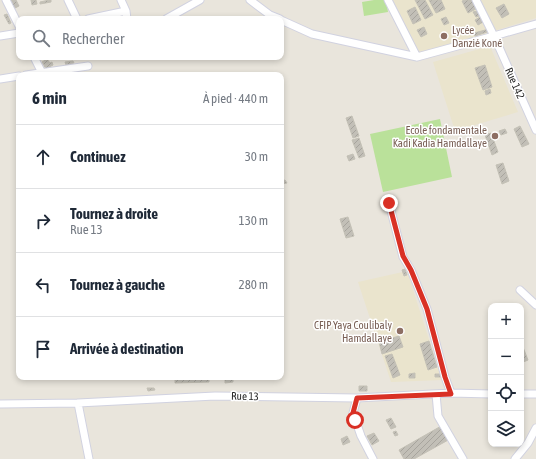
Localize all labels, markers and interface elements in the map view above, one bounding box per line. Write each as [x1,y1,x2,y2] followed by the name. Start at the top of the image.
[16,16,284,60] search box
[452,24,502,49] place label: Lycée Danzié Koné
[30,27,52,49] icon: search
[62,30,124,47] text: Rechercher
[439,31,449,41] marker: Lycée Danzié Koné
[503,66,527,100] street label: Rue 142
[32,88,67,108] text: 6 min
[203,91,268,106] text: À pied · 440 m
[393,124,487,149] place label: Ecole fondamentale Kadi Kadia Hamdallaye
[490,131,500,141] marker: Ecole fondamentale Kadi Kadia Hamdallaye
[32,146,54,168] icon: ahead
[70,148,126,165] text: Continuez
[245,149,268,164] text: 30 m
[380,194,398,212] route end
[70,205,158,222] text: Tournez à droite
[32,210,54,232] icon: right
[239,213,268,228] text: 130 m
[70,222,103,237] text: Rue 13
[32,274,54,296] icon: left
[70,276,165,293] text: Tournez à gauche
[239,277,268,292] text: 280 m
[488,303,524,447] map controls
[488,303,524,339] button: +
[314,319,392,344] place label: CFIP Yaya Coulibaly Hamdallaye
[395,326,405,336] marker: CFIP Yaya Coulibaly Hamdallaye
[32,338,54,360] icon: arrive
[488,339,524,375] button: −
[70,340,184,357] text: Arrivée à destination
[488,375,524,411] button: locate
[231,390,259,402] street label: Rue 13
[346,411,364,429] route start
[488,411,524,447] button: layers

